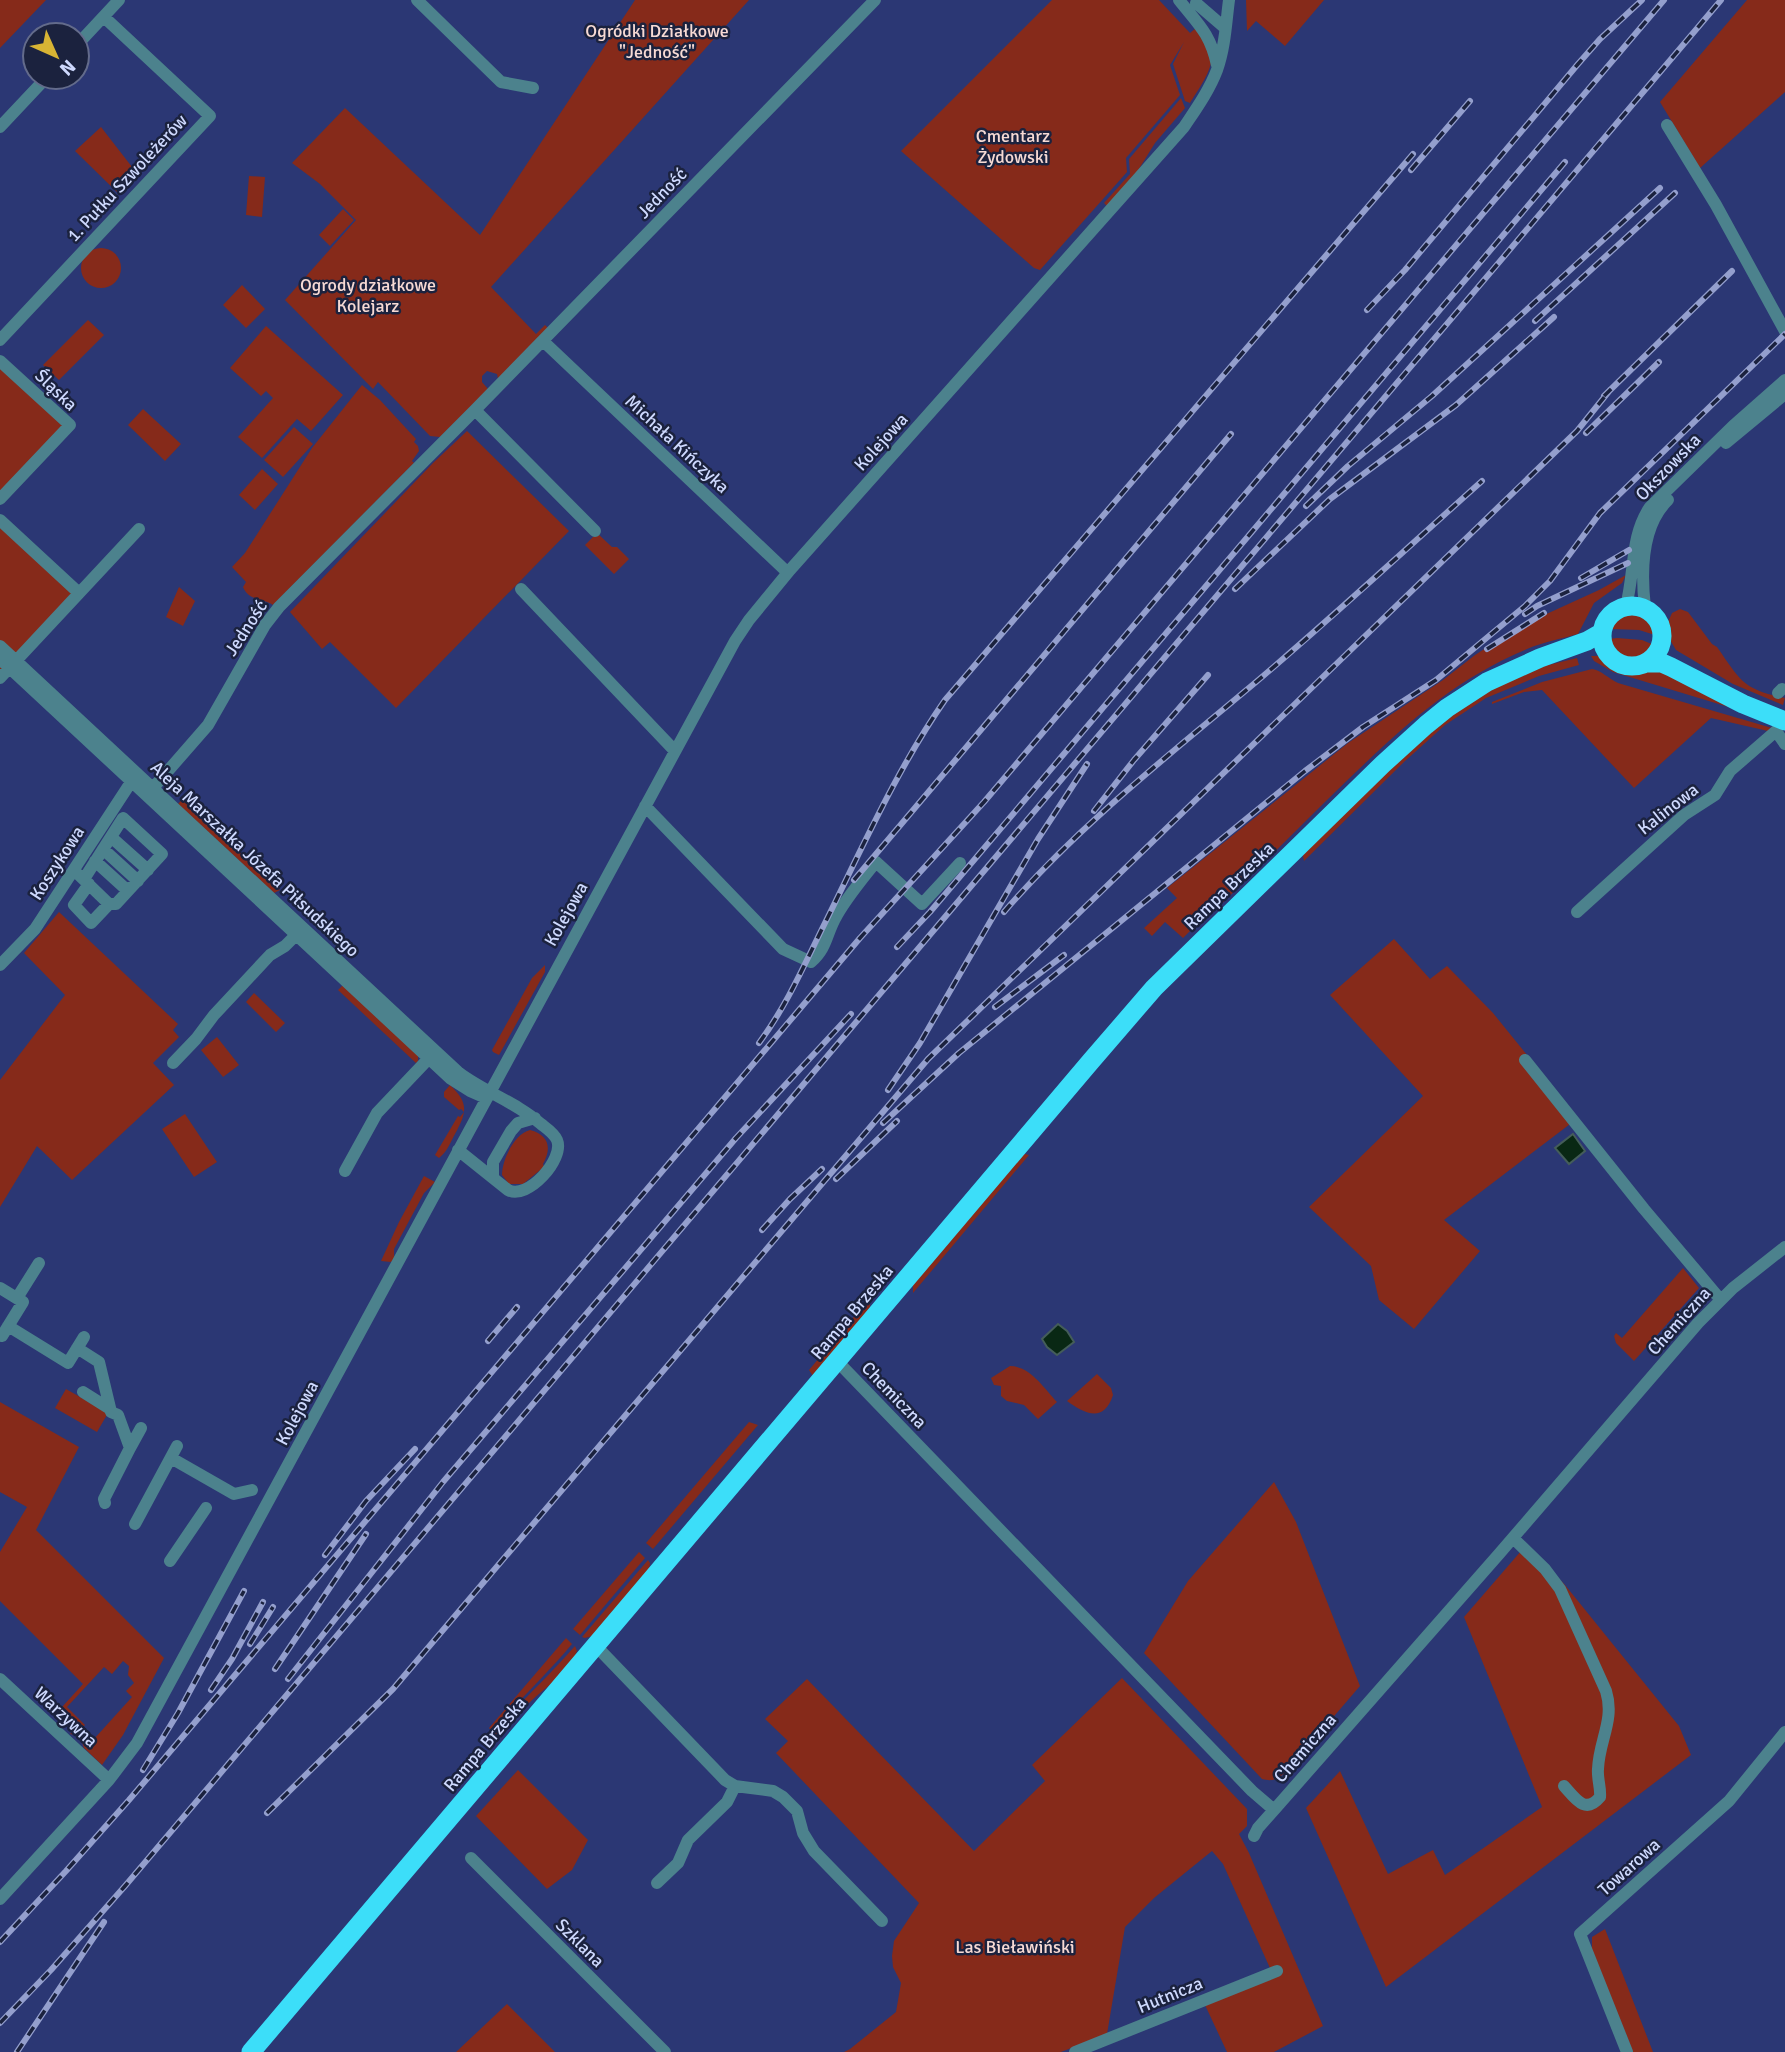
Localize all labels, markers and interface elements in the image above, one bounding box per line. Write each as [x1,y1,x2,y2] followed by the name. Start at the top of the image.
[585,20,729,63] park label: Ogródki Działkowe "Jedność"
[21,21,91,91] north arrow
[54,54,80,80] text: N
[62,110,192,246] street label: 1. Pułku Szwoleżerów
[976,125,1050,168] park label: Cmentarz Żydowski
[632,163,692,223] street label: Jedność
[300,274,436,317] park label: Ogrody działkowe Kolejarz
[30,365,82,415] street label: Śląska
[620,390,734,498] street label: Michała Kińczyka
[849,409,913,475] street label: Kolejowa
[1631,429,1705,505] street label: Okszowska
[220,596,272,660] street label: Jedność
[146,756,364,962] street label: Aleja Marszałka Józefa Piłsudskiego
[1633,779,1703,839] street label: Kalinowa
[25,822,89,904] street label: Koszykowa
[1179,837,1279,935] street label: Rampa Brzeska
[539,878,593,950] street label: Kolejowa
[806,1260,898,1364] street label: Rampa Brzeska
[1643,1282,1715,1360] street label: Chemiczna
[857,1357,931,1433] street label: Chemiczna
[271,1377,323,1449] street label: Kolejowa
[30,1682,102,1752] street label: Warzywna
[439,1692,531,1796] street label: Rampa Brzeska
[1269,1709,1341,1787] street label: Chemiczna
[1593,1833,1665,1901] street label: Towarowa
[551,1914,609,1972] street label: Szklana
[955,1936,1075,1958] park label: Las Bieławiński
[1134,1972,1206,2018] street label: Hutnicza

